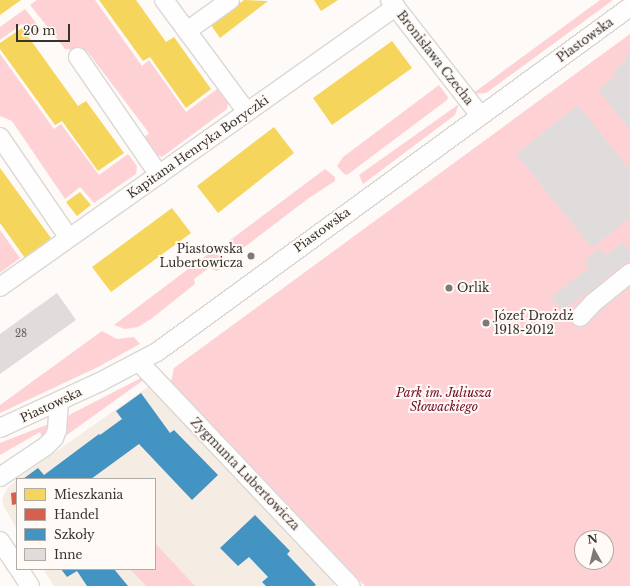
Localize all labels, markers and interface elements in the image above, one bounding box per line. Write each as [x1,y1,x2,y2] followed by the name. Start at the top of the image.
[394,8,476,108] street label: Bronisława Czecha
[554,15,616,65] street label: Piastowska
[18,16,72,42] scale bar
[23,23,55,38] text: 20 m
[125,93,271,201] street label: Kapitana Henryka Boryczki
[291,205,353,255] street label: Piastowska
[160,242,243,270] place label: Piastowska Lubertowicza
[246,251,256,261] marker: Piastowska Lubertowicza
[457,281,489,295] place label: Orlik
[444,283,454,293] marker: Orlik
[494,309,574,337] place label: Józef Drożdż 1918-2012
[481,318,491,328] marker: Józef Drożdż 1918-2012
[15,328,27,340] house number: 28
[18,384,84,426] street label: Piastowska
[396,386,492,414] park label: Park im. Juliusza Słowackiego
[187,415,303,533] street label: Zygmunta Lubertowicza
[16,478,156,570] legend
[54,487,123,502] text: Mieszkania
[54,507,99,522] text: Handel
[54,527,95,542] text: Szkoły
[574,530,614,570] north arrow
[586,531,599,547] text: N
[54,547,82,562] text: Inne

